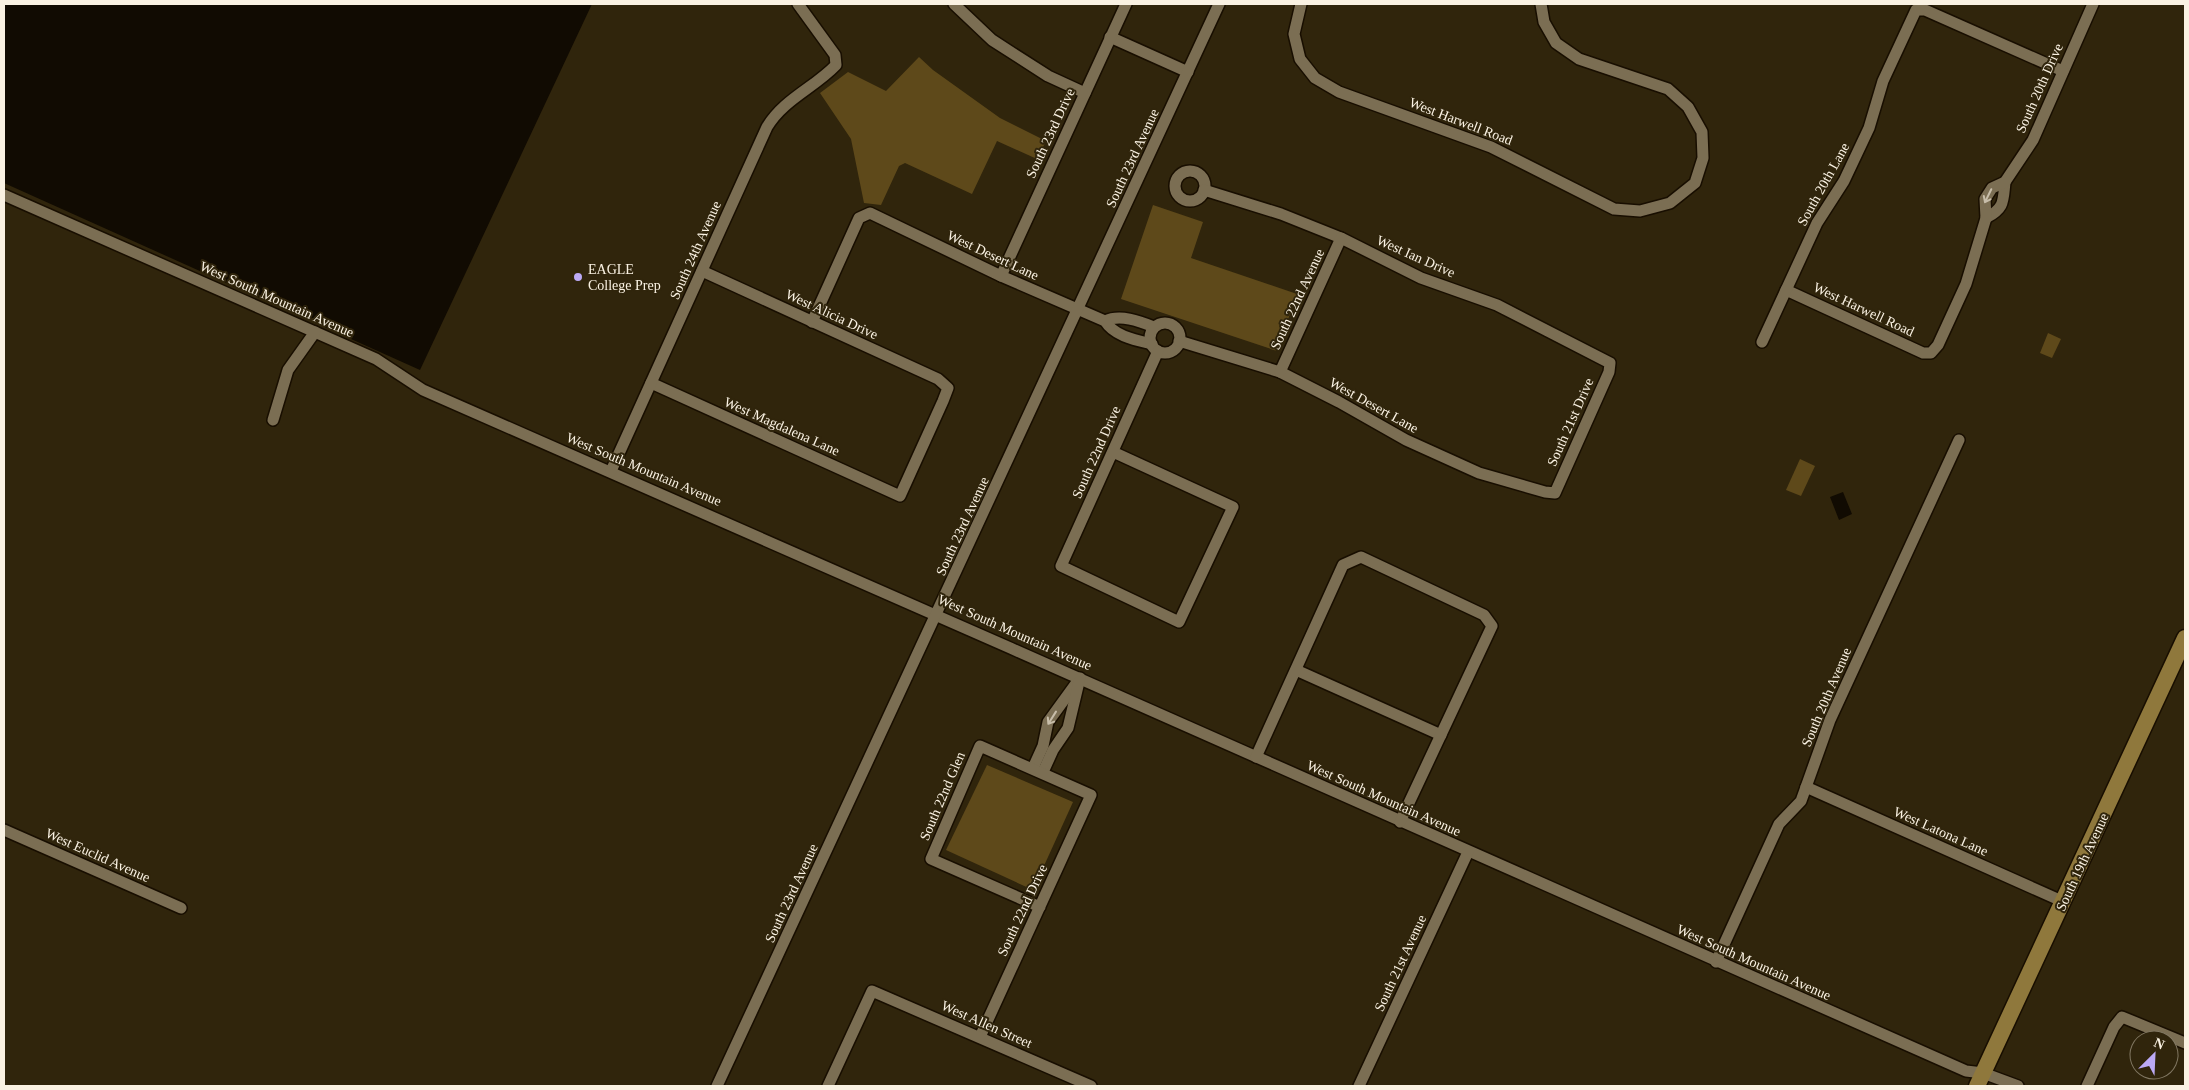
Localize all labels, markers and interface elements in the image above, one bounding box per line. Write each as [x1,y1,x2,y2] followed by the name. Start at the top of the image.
[2013,41,2066,135] street label: South 20th Drive
[1023,86,1078,180] street label: South 23rd Drive
[1407,95,1515,148] street label: West Harwell Road
[1103,107,1162,210] street label: South 23rd Avenue
[1794,140,1852,228] street label: South 20th Lane
[1983,188,1993,203] one-way arrow
[667,199,724,302] street label: South 24th Avenue
[945,228,1041,283] street label: West Desert Lane
[1374,232,1457,280] street label: West Ian Drive
[1268,246,1327,352] street label: South 22nd Avenue
[197,259,356,340] street label: West South Mountain Avenue
[588,262,661,293] place label: EAGLE College Prep
[572,271,584,283] marker: EAGLE College Prep
[1811,280,1916,339] street label: West Harwell Road
[783,287,880,342] street label: West Alicia Drive
[1327,375,1421,436] street label: West Desert Lane
[1544,376,1597,469] street label: South 21st Drive
[722,394,842,459] street label: West Magdalena Lane
[1069,404,1124,501] street label: South 22nd Drive
[564,430,724,509] street label: West South Mountain Avenue
[933,475,992,578] street label: South 23rd Avenue
[935,592,1094,673] street label: West South Mountain Avenue
[1799,645,1854,749] street label: South 20th Avenue
[1047,711,1058,725] one-way arrow
[917,750,968,843] street label: South 22nd Glen
[1304,758,1463,839] street label: West South Mountain Avenue
[1891,804,1990,859] street label: West Latona Lane
[2053,811,2112,914] street label: South 19th Avenue
[43,826,152,885] street label: West Euclid Avenue
[762,842,821,945] street label: South 23rd Avenue
[995,862,1050,958] street label: South 22nd Drive
[1372,913,1429,1014] street label: South 21st Avenue
[1674,922,1833,1003] street label: West South Mountain Avenue
[939,998,1035,1051] street label: West Allen Street
[2129,1030,2179,1080] north arrow
[2151,1035,2167,1052] text: N

